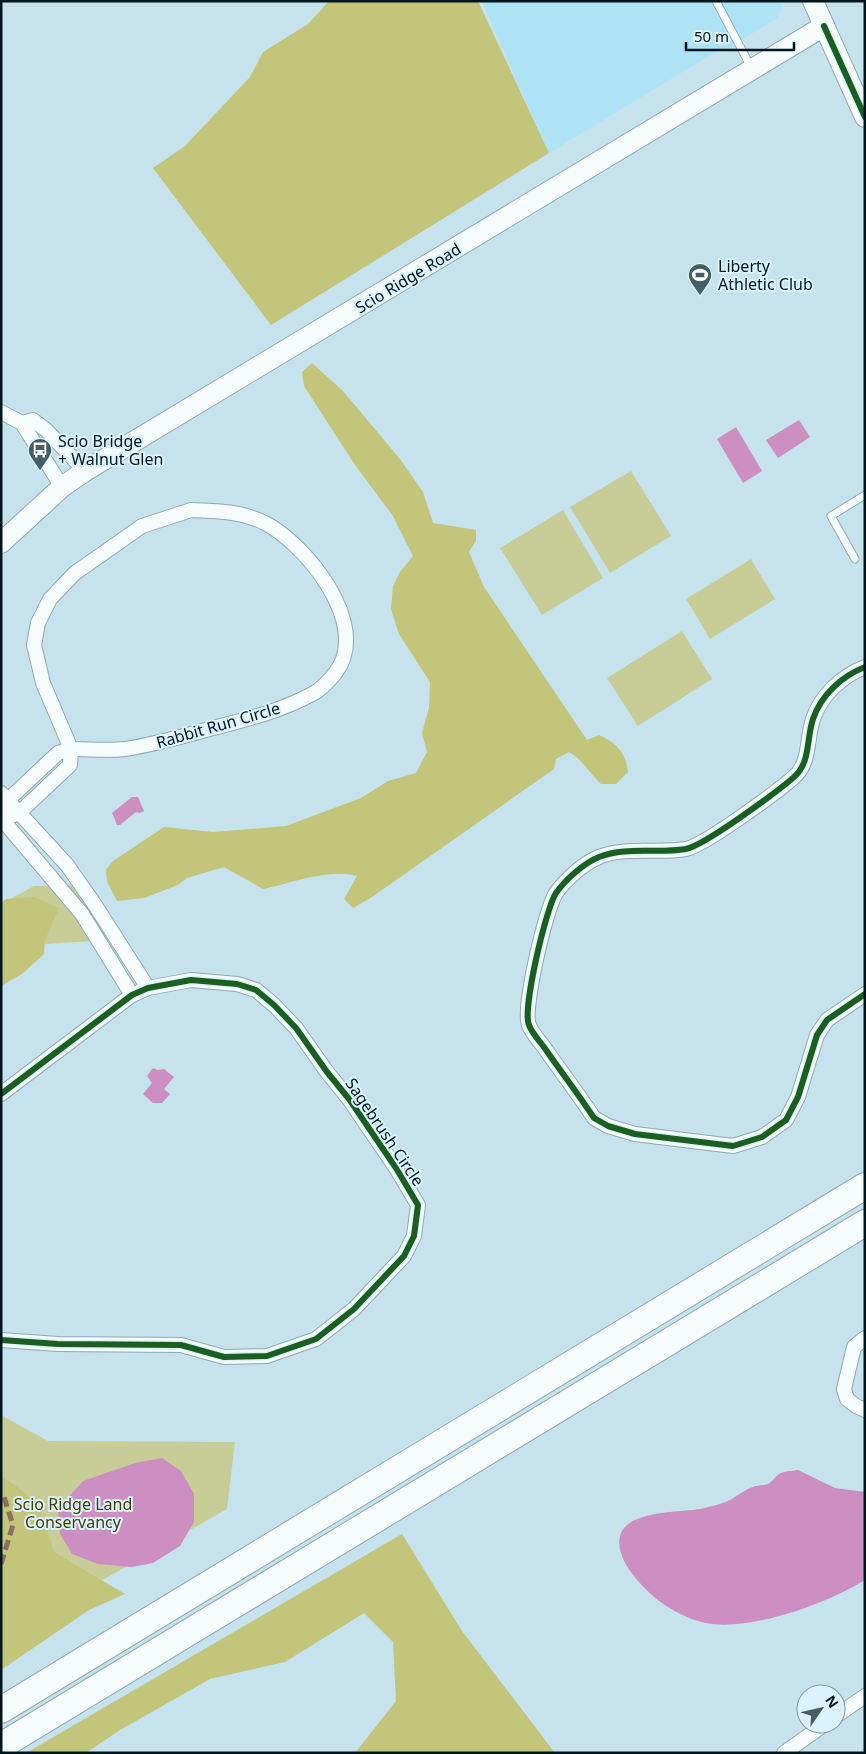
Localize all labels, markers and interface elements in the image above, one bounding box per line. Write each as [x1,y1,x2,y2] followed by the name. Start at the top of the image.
[686,20,794,52] scale bar
[694,26,729,46] text: 50 m
[351,238,465,318] street label: Scio Ridge Road
[718,255,813,295] place label: Liberty Athletic Club
[687,262,713,296] sports icon: Liberty Athletic Club
[58,430,163,470] place label: Scio Bridge + Walnut Glen
[27,437,53,471] bus stop icon: Scio Bridge + Walnut Glen
[153,697,283,753] street label: Rabbit Run Circle
[341,1074,429,1190] street label: Sagebrush Circle
[14,1493,132,1533] park label: Scio Ridge Land Conservancy
[796,1684,846,1734] north arrow
[821,1691,843,1711] text: N

